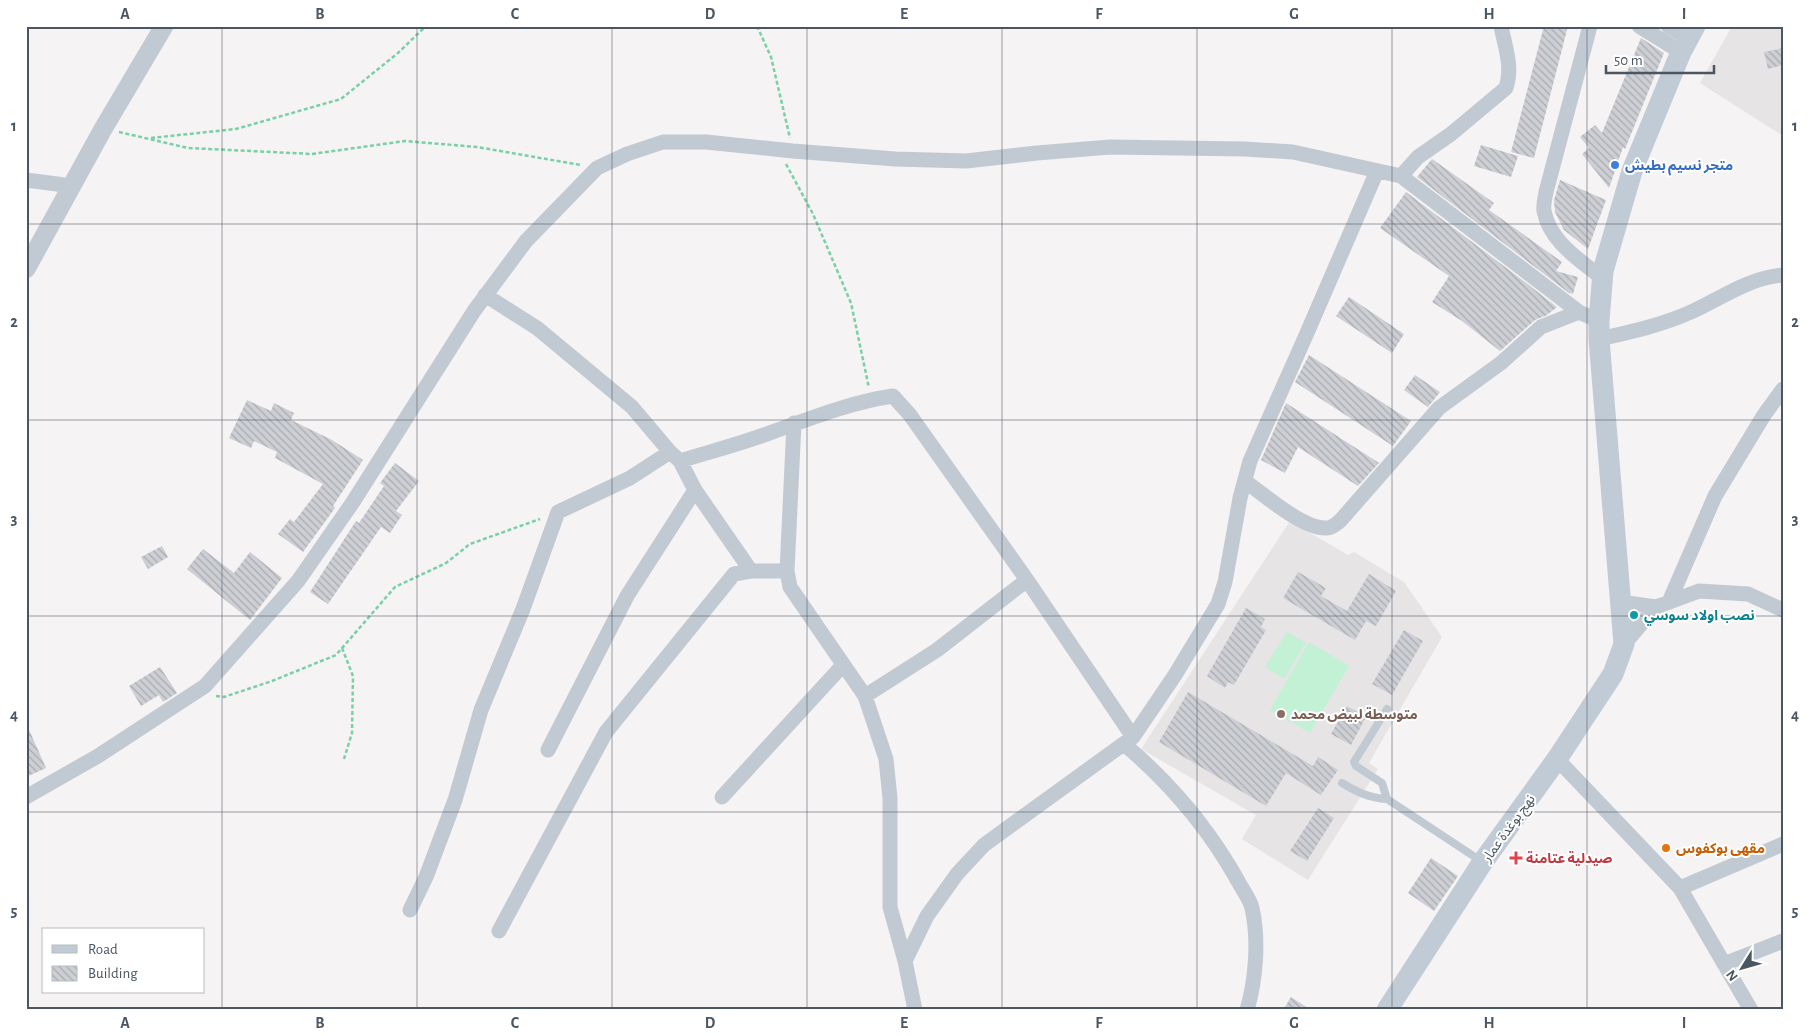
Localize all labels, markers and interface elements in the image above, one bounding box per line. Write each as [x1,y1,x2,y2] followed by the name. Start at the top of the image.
[120,6,130,22] text: A
[315,6,325,22] text: B
[511,6,520,22] text: C
[705,6,716,22] text: D
[900,6,908,22] text: E
[1095,6,1103,22] text: F
[1289,6,1299,22] text: G
[1483,6,1495,22] text: H
[1682,6,1686,22] text: I
[1606,42,1714,74] scale bar
[1614,53,1643,68] text: 50 m
[11,118,17,134] text: 1
[1792,118,1798,134] text: 1
[1609,159,1621,171] marker: متجر نسيم بطيش
[1625,159,1733,176] place label: متجر نسيم بطيش
[10,314,18,330] text: 2
[1791,314,1799,330] text: 2
[11,511,18,527] text: 3
[1792,511,1799,527] text: 3
[1628,609,1640,621] marker: نصب اولاد سوسي
[1644,609,1755,626] place label: نصب اولاد سوسي
[10,707,18,723] text: 4
[1291,707,1418,722] place label: متوسطة لبيض محمد
[1791,707,1799,723] text: 4
[1275,708,1287,720] marker: متوسطة لبيض محمد
[1479,792,1540,867] street label: نهج بوغدة عمار
[1660,842,1672,854] marker: مقهى بوكفوس
[1676,842,1765,856] place label: مقهى بوكفوس
[1526,851,1613,866] place label: صيدلية عتامنة
[1510,852,1522,864] marker: صيدلية عتامنة
[11,903,18,919] text: 5
[1792,903,1799,919] text: 5
[42,928,205,994] legend
[88,942,118,957] text: Road
[1716,944,1766,994] north arrow
[88,966,138,981] text: Building
[1724,967,1741,983] text: N
[120,1015,130,1031] text: A
[315,1015,325,1031] text: B
[511,1015,520,1031] text: C
[705,1015,716,1031] text: D
[900,1015,908,1031] text: E
[1095,1015,1103,1031] text: F
[1289,1015,1299,1031] text: G
[1483,1015,1495,1031] text: H
[1682,1015,1686,1031] text: I

